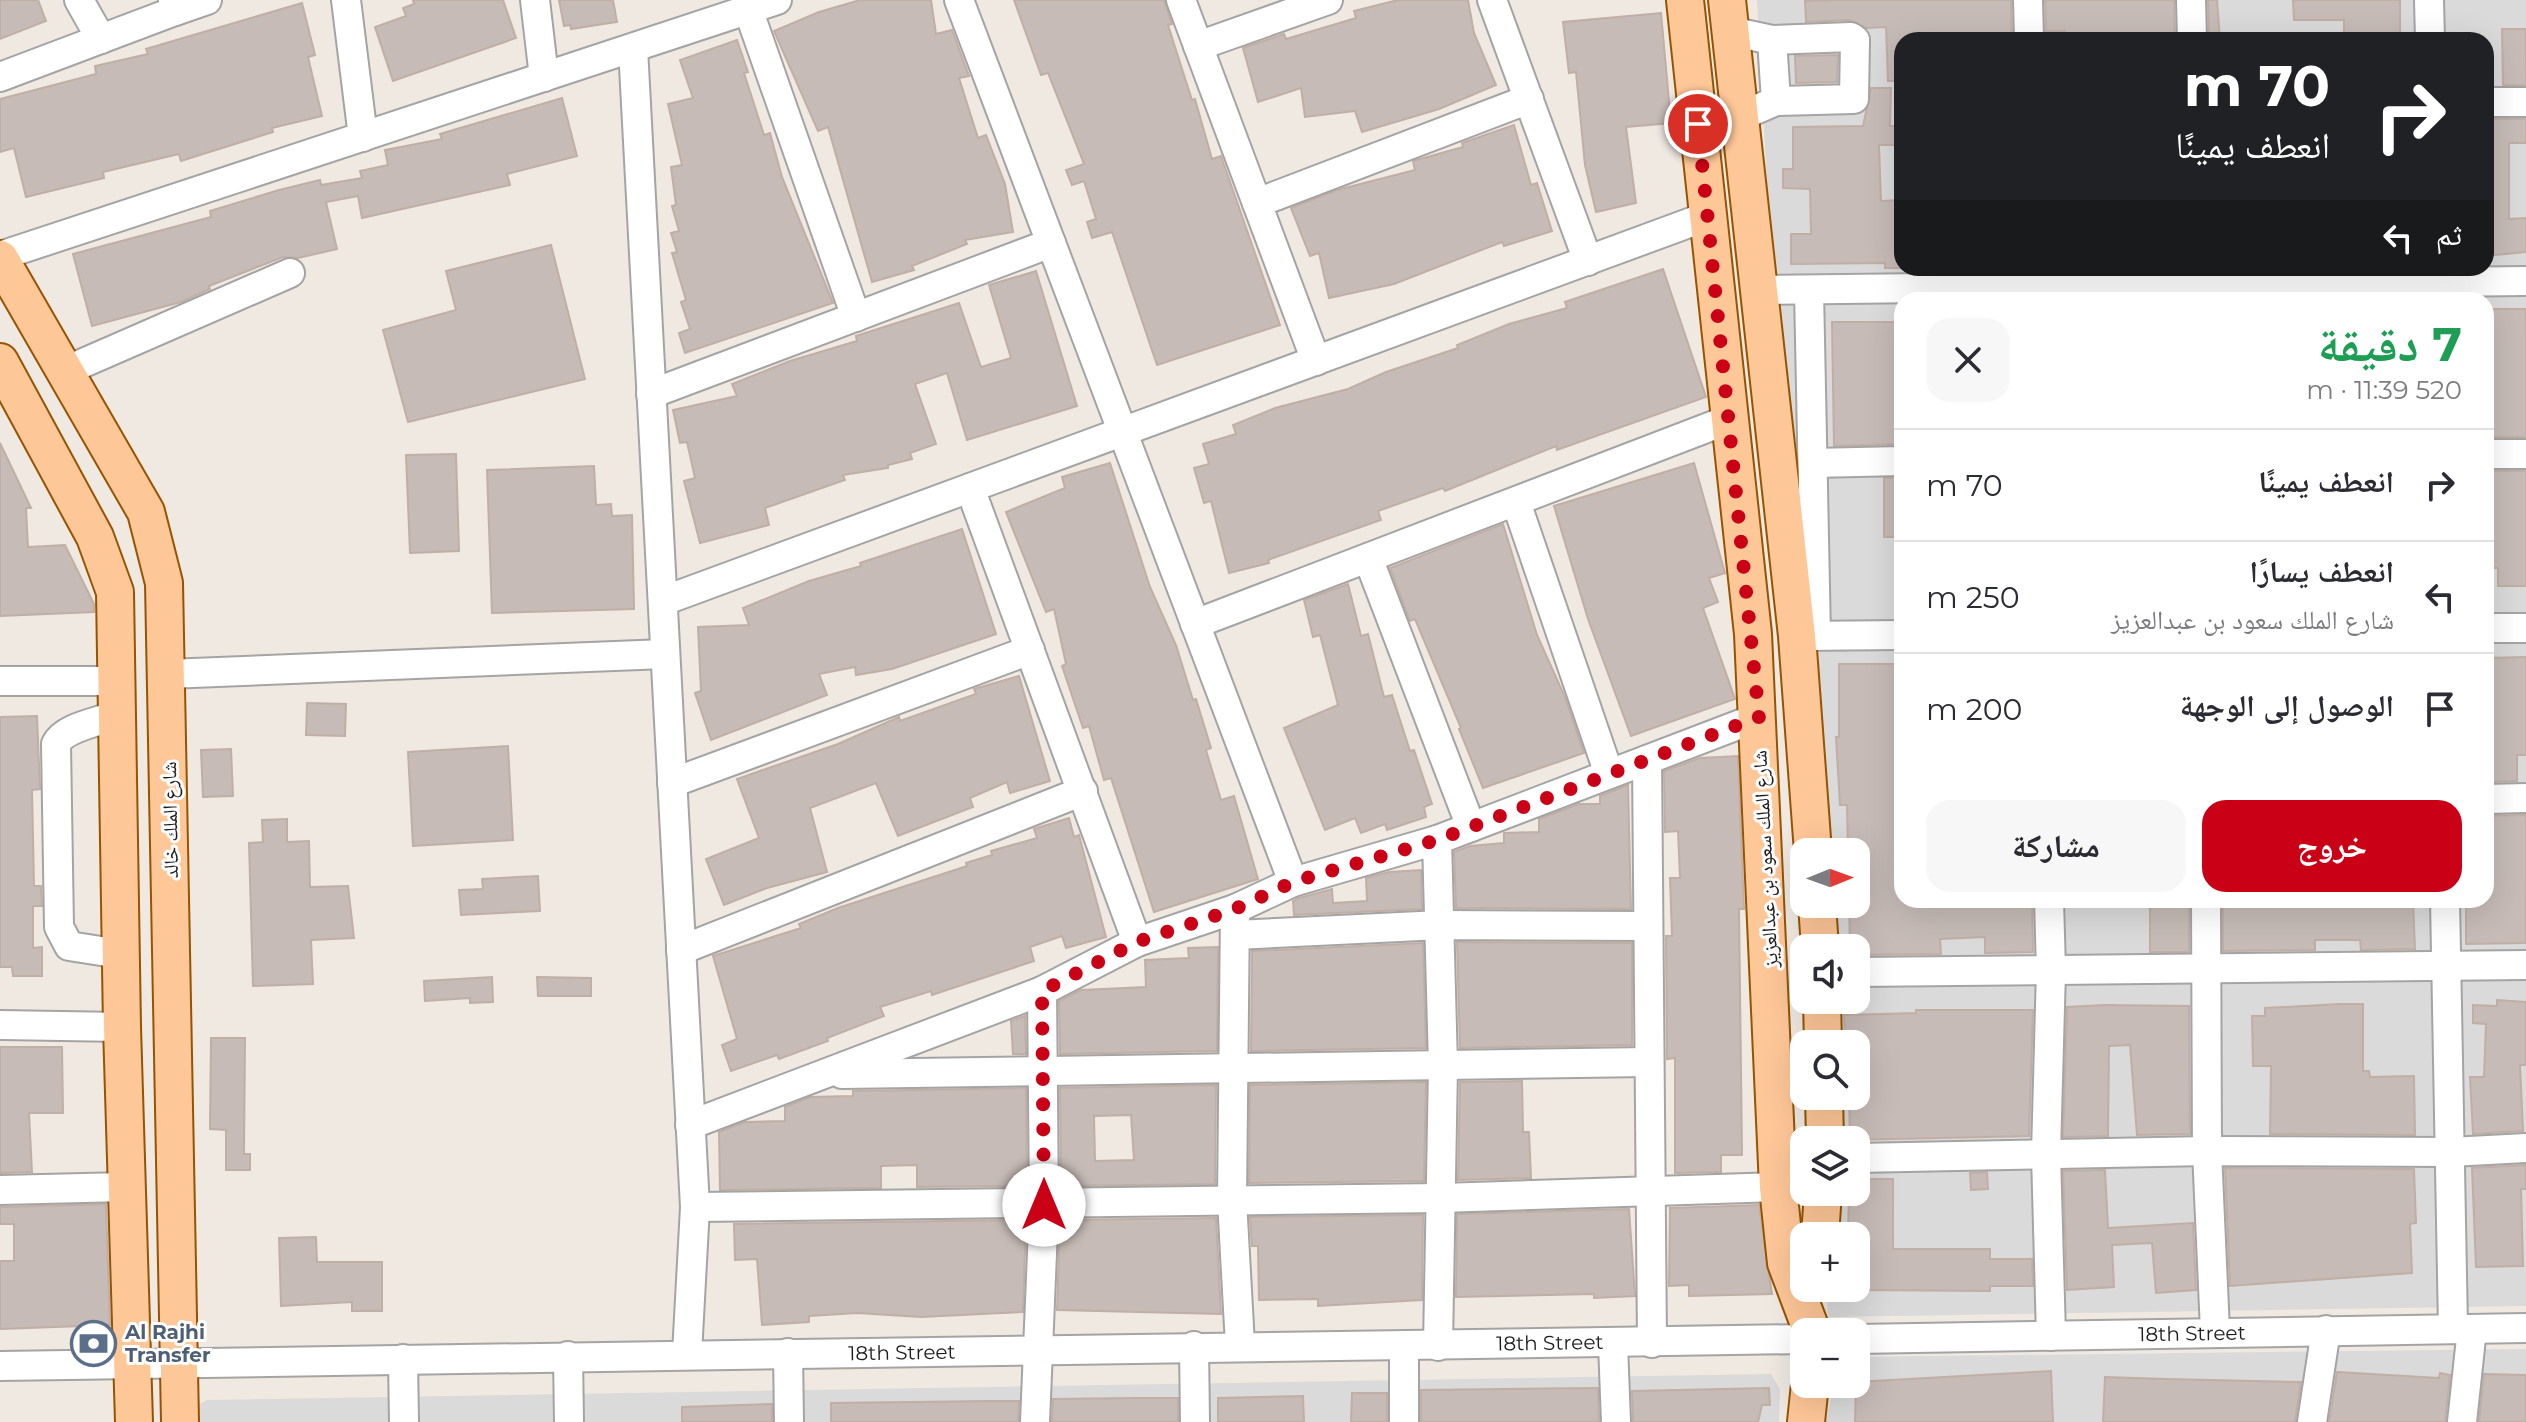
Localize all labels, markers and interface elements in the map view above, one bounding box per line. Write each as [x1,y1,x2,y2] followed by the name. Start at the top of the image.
[2184,52,2330,120] text: 70 m
[2358,64,2462,168] icon: right
[1664,90,1732,158] pin
[1676,102,1720,146] icon: arrive
[2175,123,2330,167] text: انعطف يمينًا
[2376,216,2420,260] icon: left
[2436,216,2462,253] text: ثم
[2318,315,2462,373] text: 7 دقيقة
[1926,318,2010,402] button: close
[2306,374,2462,406] text: 520 m · 11:39
[2258,463,2394,500] text: انعطف يمينًا
[2418,463,2462,507] icon: right
[1926,467,2003,504] text: 70 m
[2249,553,2394,590] text: انعطف يسارًا
[2418,575,2462,619] icon: left
[1926,579,2020,616] text: 250 m
[2111,604,2394,636] text: شارع الملك سعود بن عبدالعزيز
[2180,687,2394,724] text: الوصول إلى الوجهة
[2418,687,2462,731] icon: arrive
[1926,691,2022,728] text: 200 m
[1747,750,1784,969] street label: شارع الملك سعود بن عبدالعزيز
[157,761,184,879] street label: شارع الملك خالد
[1926,800,2186,892] button: مشاركة
[2202,800,2462,892] button: خروج
[1790,838,1870,918] north arrow
[1790,838,1870,1398] map controls
[1790,934,1870,1014] button: sound
[1790,1030,1870,1110] button: search
[1790,1126,1870,1206] button: layers
[1002,1163,1086,1247] position arrow
[1790,1222,1870,1302] button: +
[1790,1318,1870,1398] button: −
[70,1319,118,1367] bank icon: Al Rajhi Transfer
[124,1320,211,1367] place label: Al Rajhi Transfer
[2138,1321,2246,1346] street label: 18th Street
[1496,1330,1604,1356] street label: 18th Street
[848,1340,956,1365] street label: 18th Street

